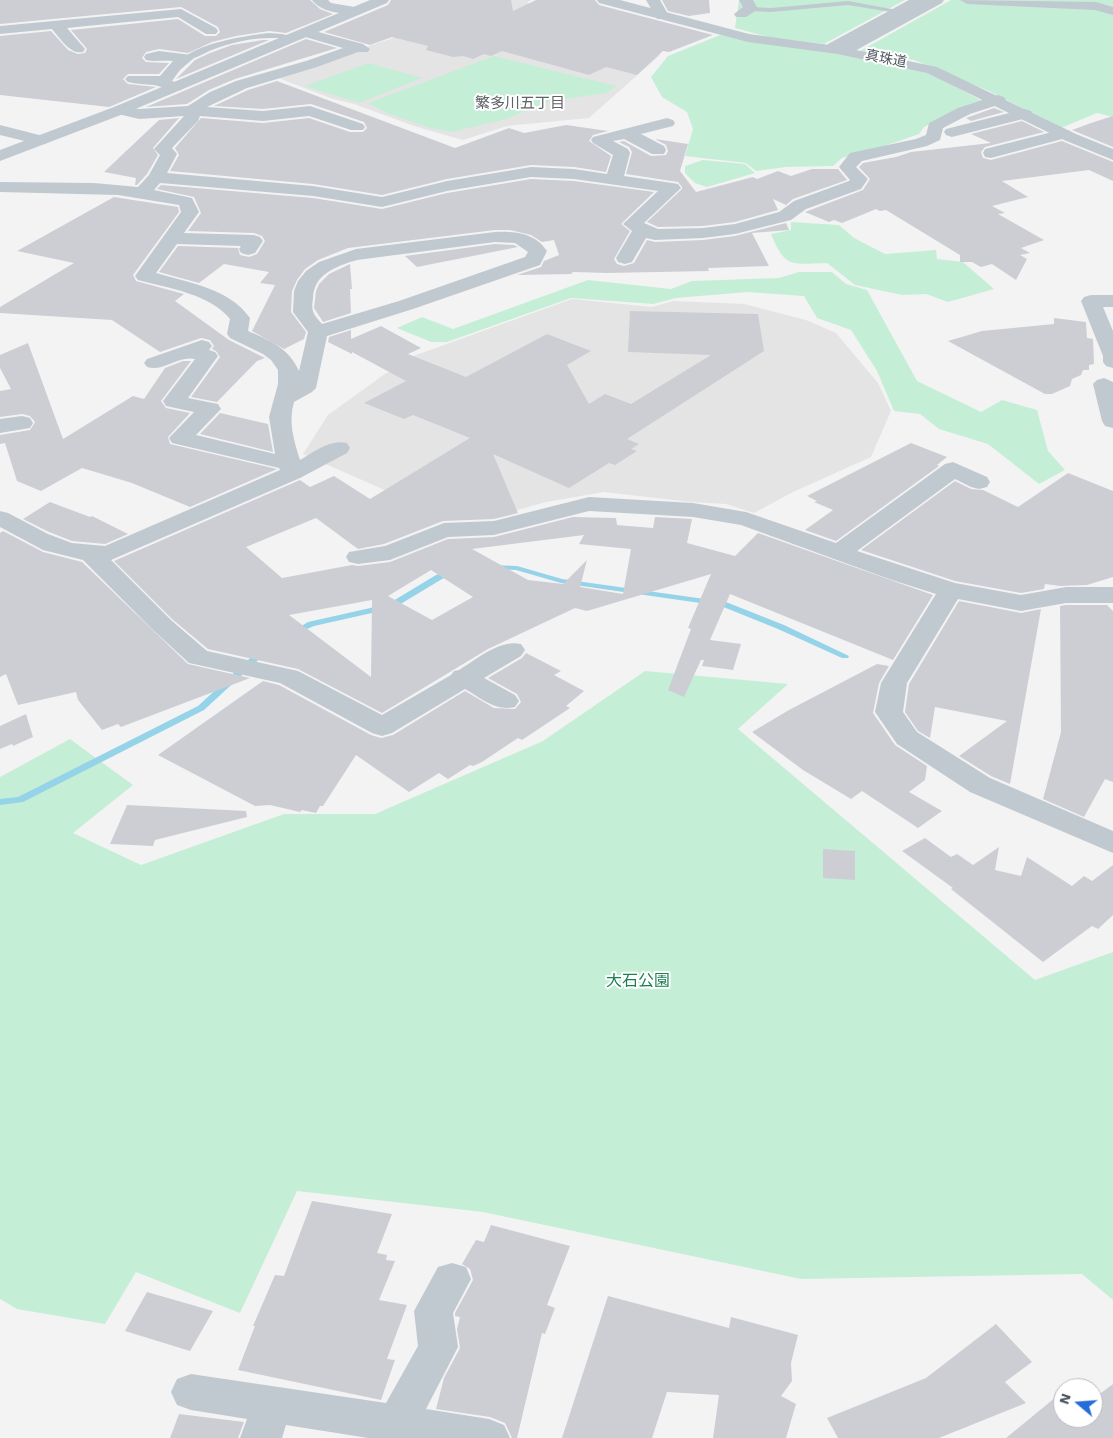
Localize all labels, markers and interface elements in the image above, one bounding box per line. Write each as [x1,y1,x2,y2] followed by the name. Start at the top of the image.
[864,47,908,71] street label: 真珠道
[475,95,565,113] district label: 繁多川五丁目
[606,971,670,991] park label: 大石公園
[1053,1378,1103,1428] north arrow
[1055,1391,1074,1406] text: N

